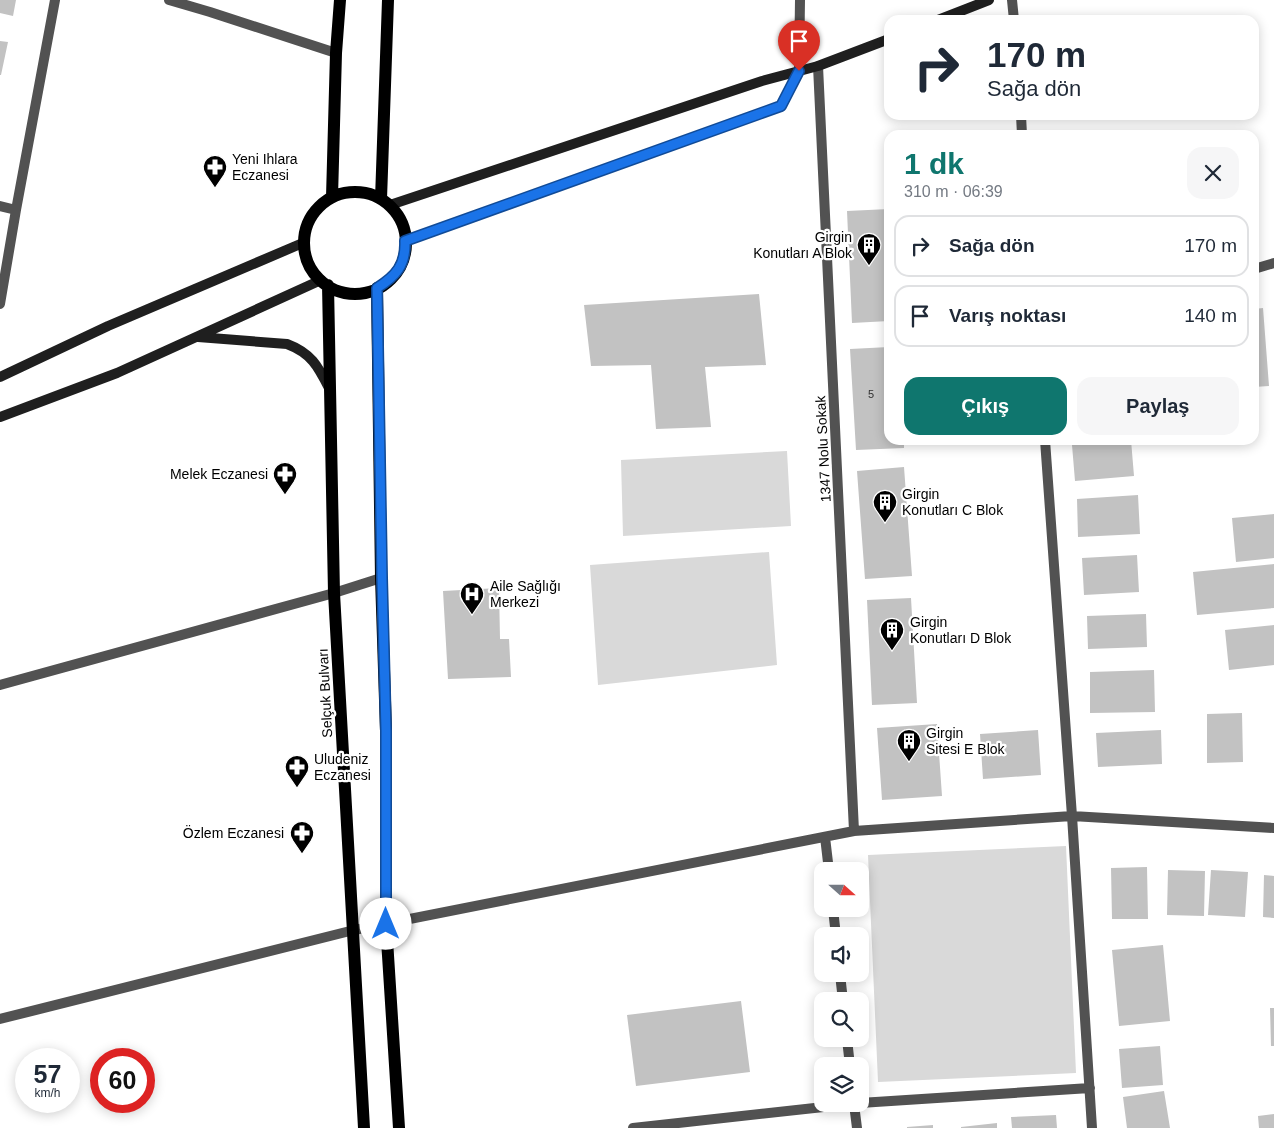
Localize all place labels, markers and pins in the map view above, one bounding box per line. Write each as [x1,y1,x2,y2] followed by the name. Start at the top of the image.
[778,20,820,71] pin
[232,151,298,183] place label: Yeni Ihlara Eczanesi
[202,154,228,188] pharmacy icon: Yeni Ihlara Eczanesi
[753,229,853,261] place label: Girgin Konutları A Blok
[856,232,882,266] building icon: Girgin Konutları A Blok
[272,461,298,495] pharmacy icon: Melek Eczanesi
[170,466,268,482] place label: Melek Eczanesi
[902,486,1004,518] place label: Girgin Konutları C Blok
[872,489,898,523] building icon: Girgin Konutları C Blok
[490,578,561,610] place label: Aile Sağlığı Merkezi
[459,581,485,615] hospital icon: Aile Sağlığı Merkezi
[910,614,1012,646] place label: Girgin Konutları D Blok
[879,617,905,651] building icon: Girgin Konutları D Blok
[926,725,1006,757] place label: Girgin Sitesi E Blok
[896,728,922,762] building icon: Girgin Sitesi E Blok
[314,751,371,783] place label: Uludeniz Eczanesi
[284,754,310,788] pharmacy icon: Uludeniz Eczanesi
[289,820,315,854] pharmacy icon: Özlem Eczanesi
[183,824,284,841] place label: Özlem Eczanesi

